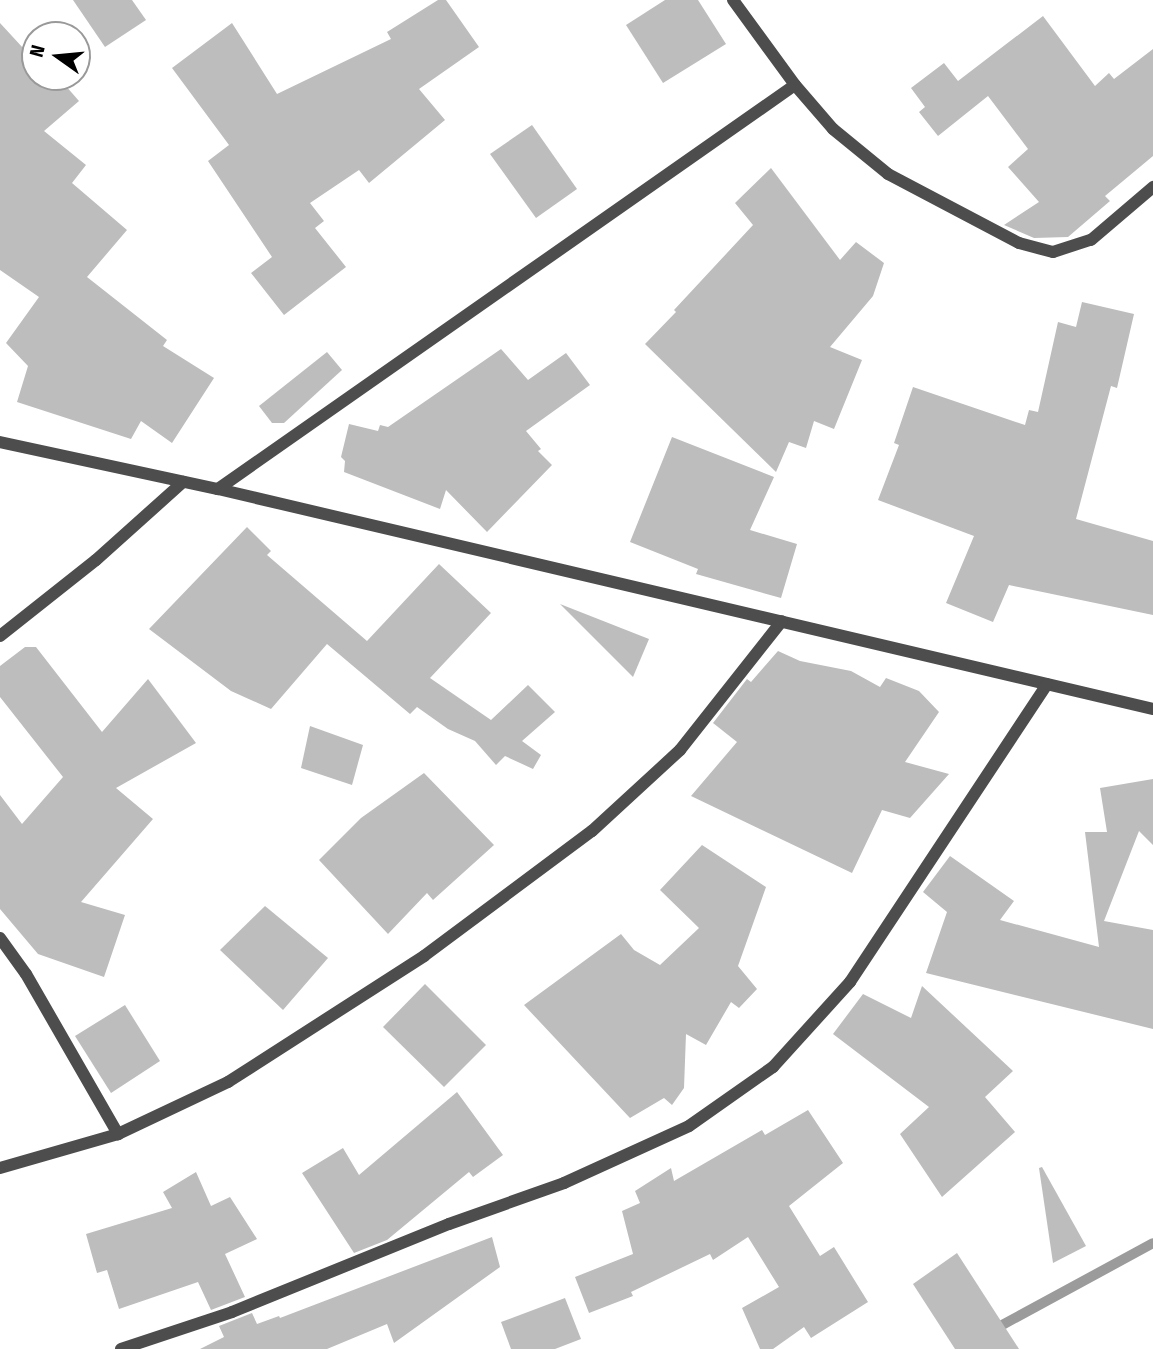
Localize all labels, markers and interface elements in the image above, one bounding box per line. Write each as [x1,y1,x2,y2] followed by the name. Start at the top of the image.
[21,21,91,91] north arrow
[25,42,50,59] text: N

